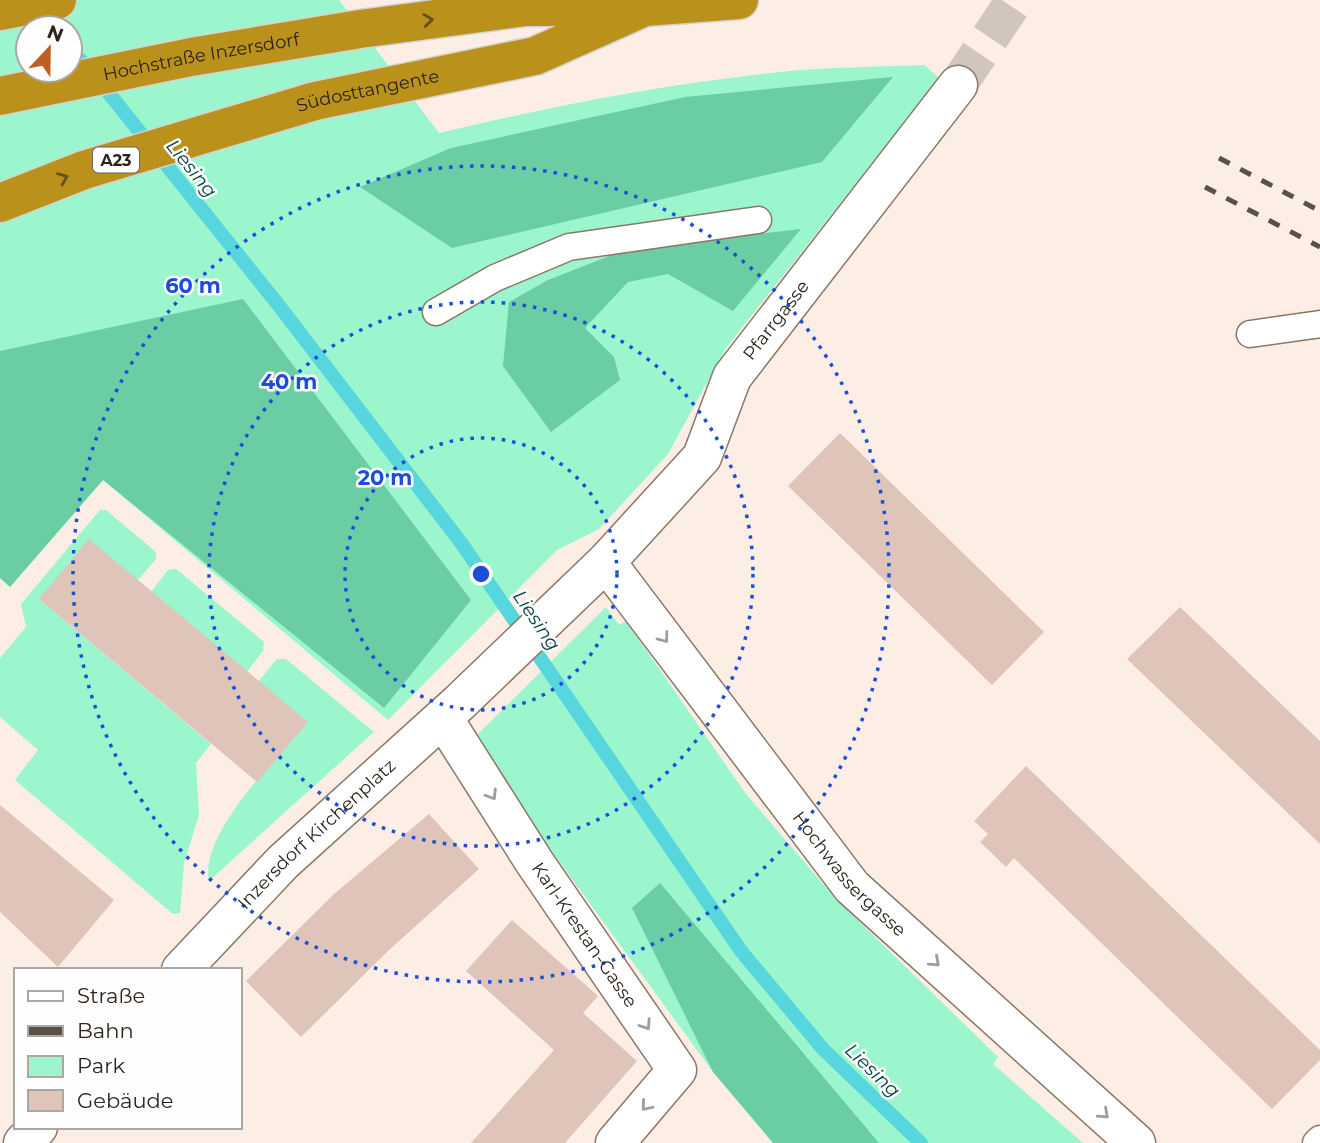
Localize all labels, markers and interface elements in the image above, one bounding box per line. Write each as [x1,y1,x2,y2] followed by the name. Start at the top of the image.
[422,13,434,28] one-way arrow
[14,14,84,84] north arrow
[44,20,67,47] text: N
[101,28,302,86] street label: Hochstraße Inzersdorf
[294,65,441,117] street label: Südosttangente
[161,135,222,202] water label: Liesing
[93,148,139,172] road number: A23
[56,172,69,186] one-way arrow
[165,273,221,298] text: 60 m
[738,276,814,364] street label: Pfarrgasse
[261,369,317,394] text: 40 m
[358,465,412,490] text: 20 m
[469,562,493,586] centre of rings
[508,586,565,655] water label: Liesing
[656,631,669,643] one-way arrow
[233,755,400,914] street label: Inzersdorf Kirchenplatz
[484,788,497,801] one-way arrow
[788,807,911,941] street label: Hochwassergasse
[527,858,642,1012] street label: Karl-Krestan-Gasse
[927,954,940,966] one-way arrow
[14,968,242,1129] legend
[77,983,145,1008] text: Straße
[638,1017,650,1030] one-way arrow
[77,1018,134,1043] text: Bahn
[840,1038,905,1102] water label: Liesing
[77,1053,125,1078] text: Park
[77,1088,174,1113] text: Gebäude
[642,1098,654,1111] one-way arrow
[1096,1106,1109,1118] one-way arrow

